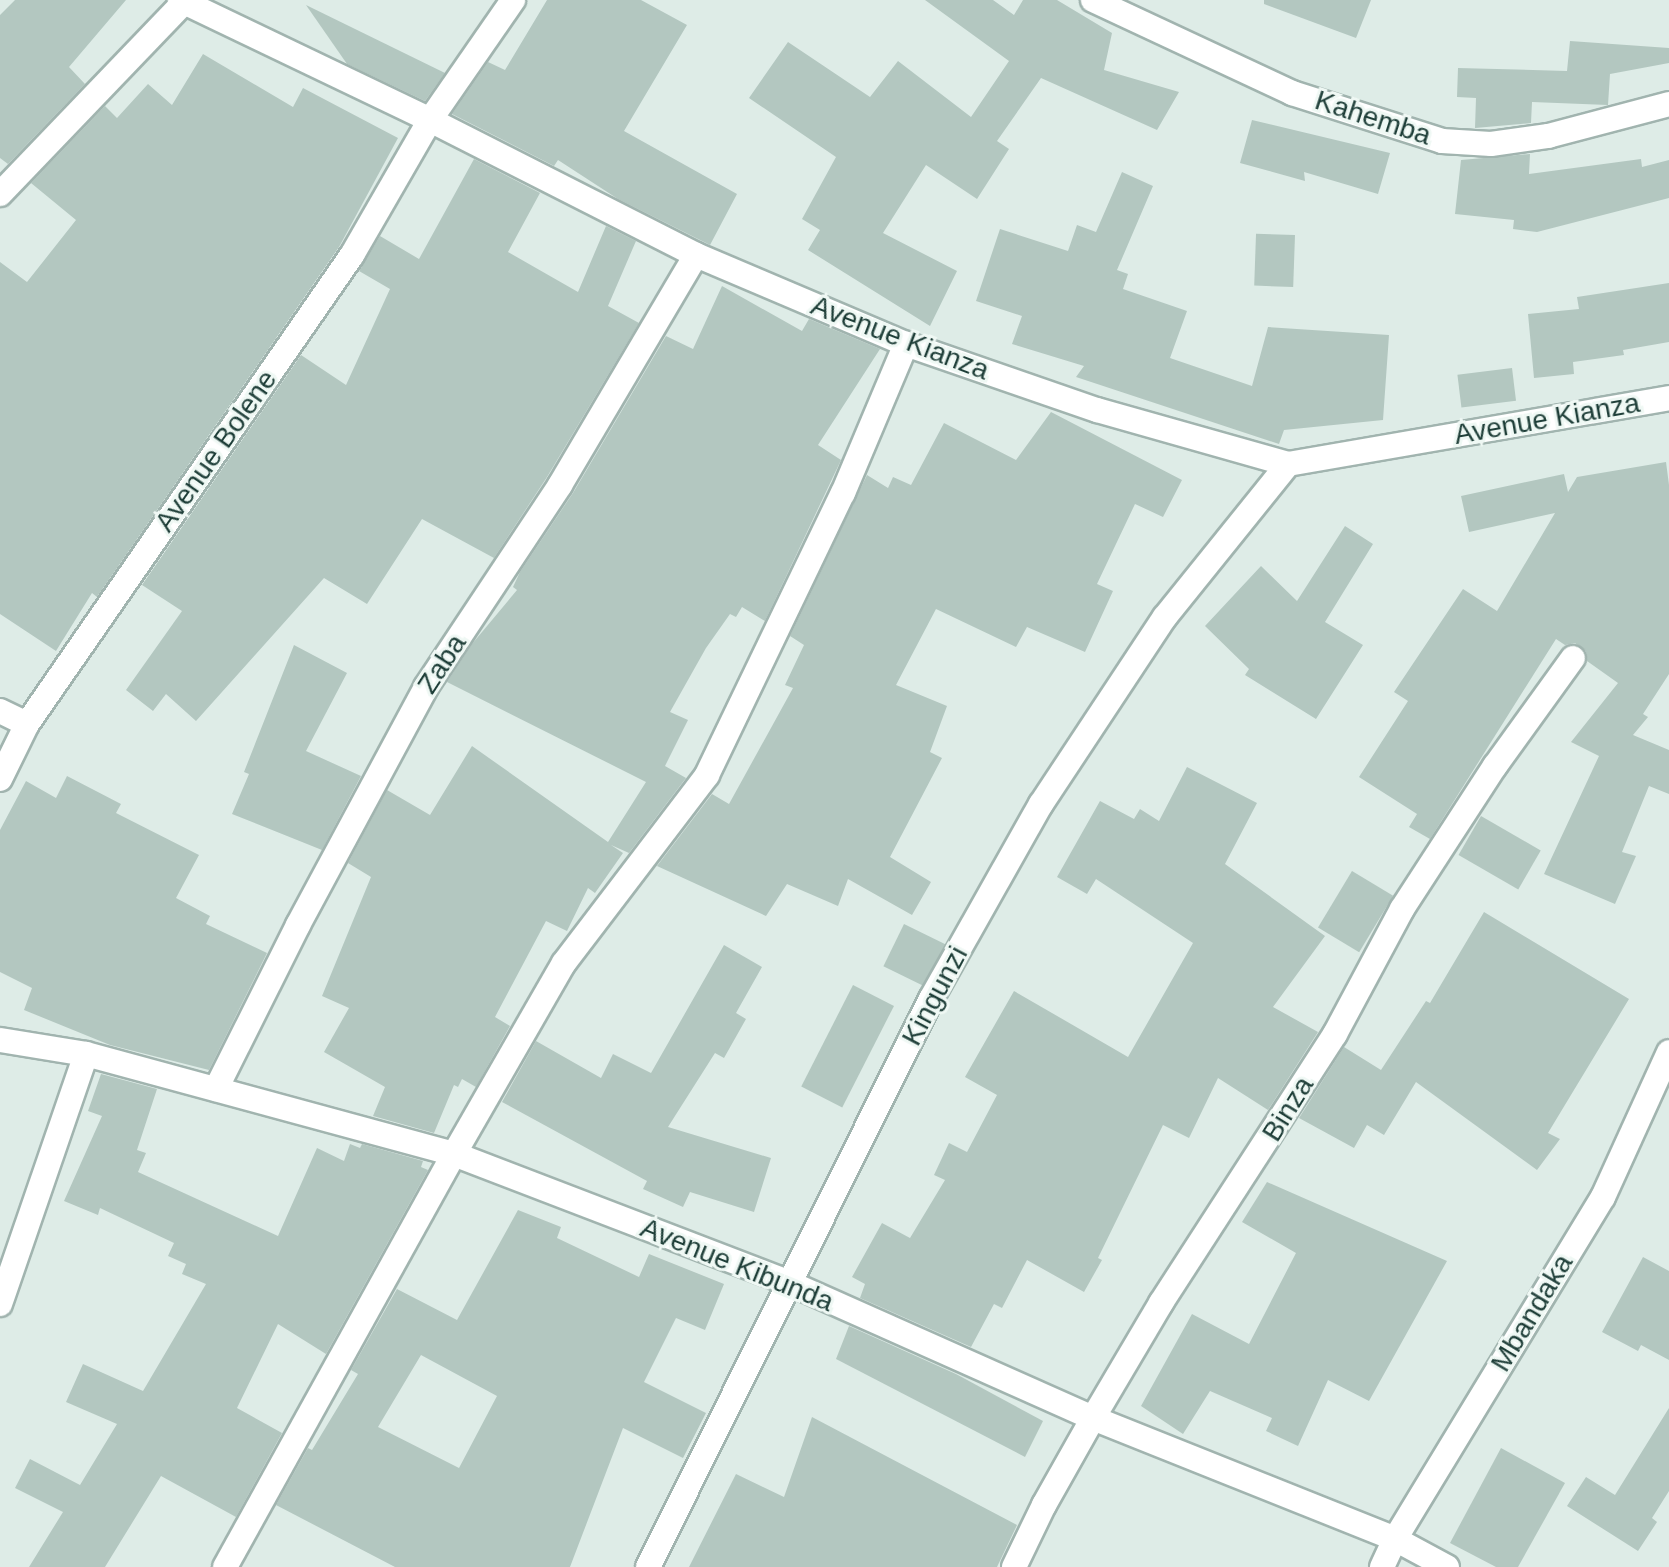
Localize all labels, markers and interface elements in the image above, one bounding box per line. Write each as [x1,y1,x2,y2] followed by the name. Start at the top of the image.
[1311,84,1435,152] street label: Kahemba
[806,289,994,387] street label: Avenue Kianza
[148,364,284,538] street label: Avenue Bolene
[1452,386,1642,452] street label: Avenue Kianza
[411,628,473,700] street label: Zaba
[895,941,975,1051] street label: Kingunzi
[1255,1070,1321,1148] street label: Binza
[636,1211,838,1319] street label: Avenue Kibunda
[1484,1248,1580,1378] street label: Mbandaka

